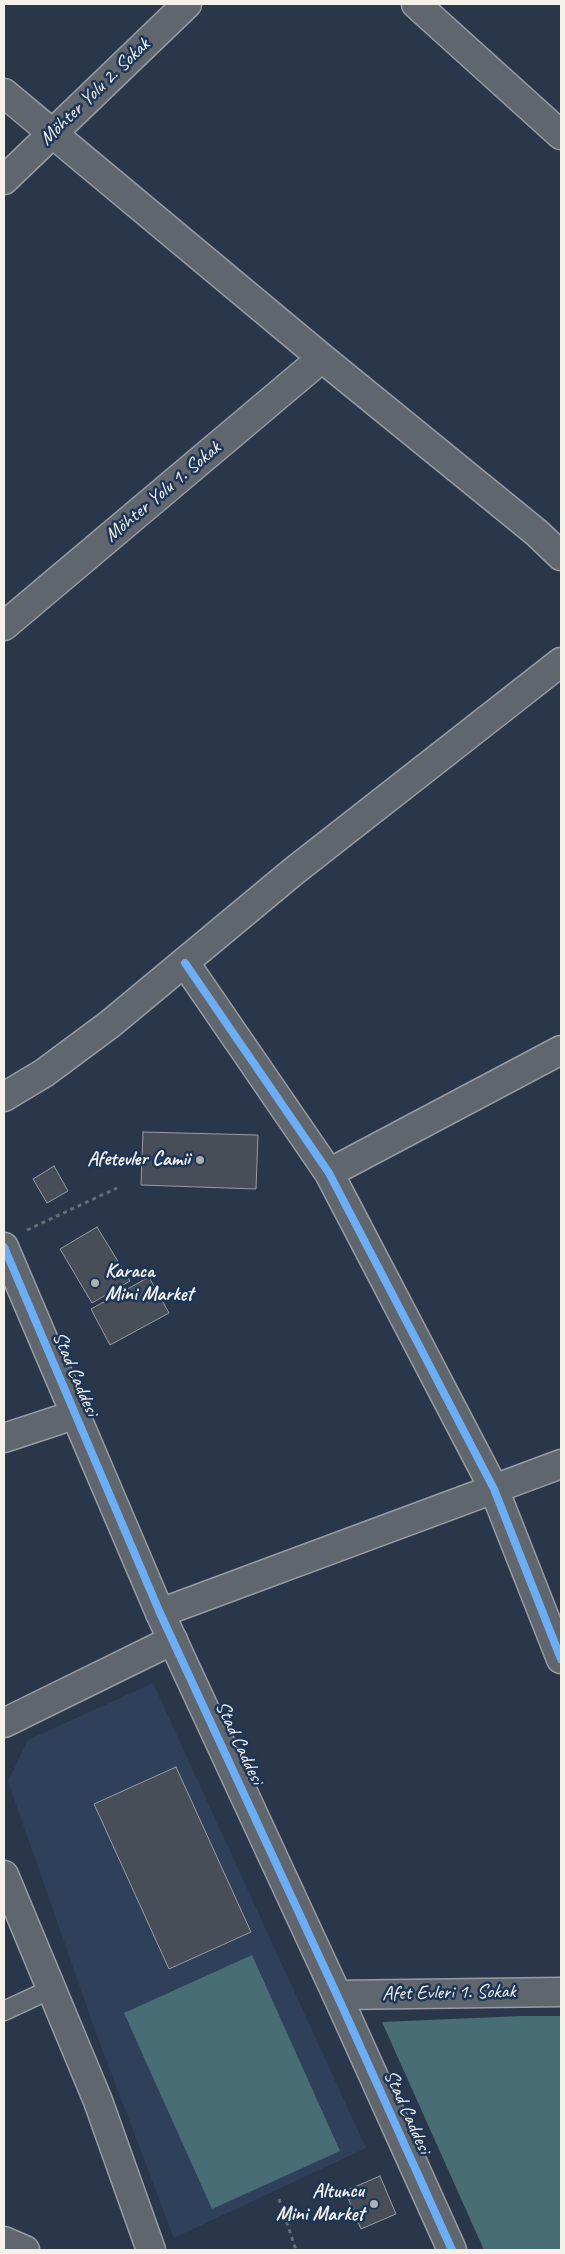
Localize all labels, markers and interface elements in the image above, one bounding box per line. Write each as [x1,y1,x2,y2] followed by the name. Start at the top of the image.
[35,33,155,151] street label: Möhter Yolu 2. Sokak
[100,436,226,548] street label: Möhter Yolu 1. Sokak
[87,1148,190,1172] place label: Afetevler Camii
[194,1154,206,1166] marker: Afetevler Camii
[105,1260,193,1307] place label: Karaca Mini Market
[89,1277,101,1289] marker: Karaca Mini Market
[47,1328,103,1420] street label: Stad Caddesi
[209,1698,269,1788] street label: Stad Caddesi
[382,1980,516,2006] street label: Afet Evleri 1. Sokak
[378,2066,436,2158] street label: Stad Caddesi
[276,2180,364,2227] place label: Altuncu Mini Market
[368,2198,380,2210] marker: Altuncu Mini Market

